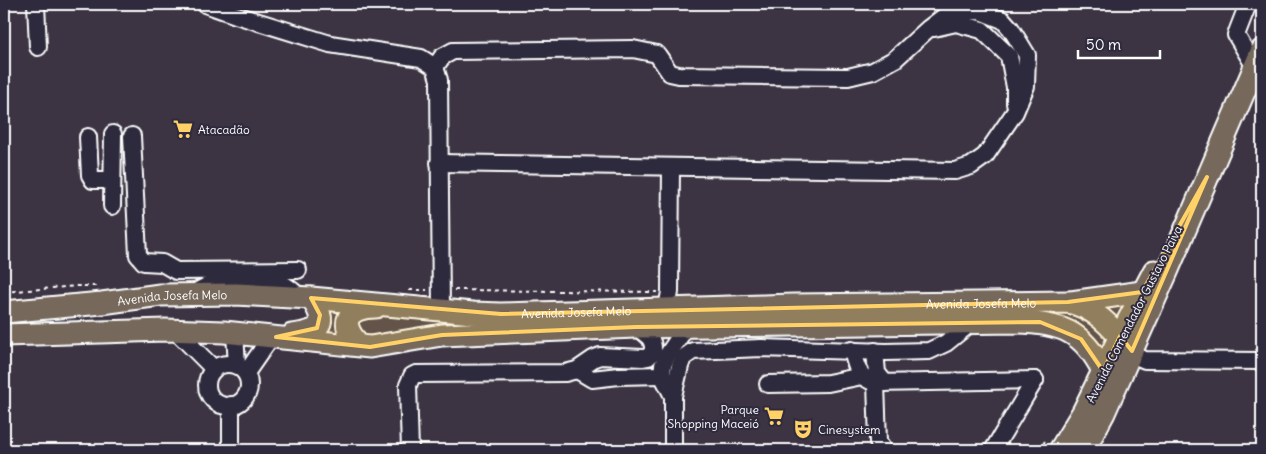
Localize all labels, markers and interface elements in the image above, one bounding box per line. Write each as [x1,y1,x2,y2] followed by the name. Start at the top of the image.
[1078,28,1161,60] scale bar
[1086,35,1121,54] text: 50 m
[172,118,194,140] supermarket icon: Atacadão
[198,122,250,137] place label: Atacadão
[1083,223,1185,405] street label: Avenida Comendador Gustavo Paiva
[116,287,227,308] street label: Avenida Josefa Melo
[926,295,1036,311] street label: Avenida Josefa Melo
[521,302,632,321] street label: Avenida Josefa Melo
[668,402,759,431] place label: Parque Shopping Maceió
[763,405,785,427] supermarket icon: Parque Shopping Maceió
[792,418,814,440] theatre icon: Cinesystem
[818,422,881,437] place label: Cinesystem

